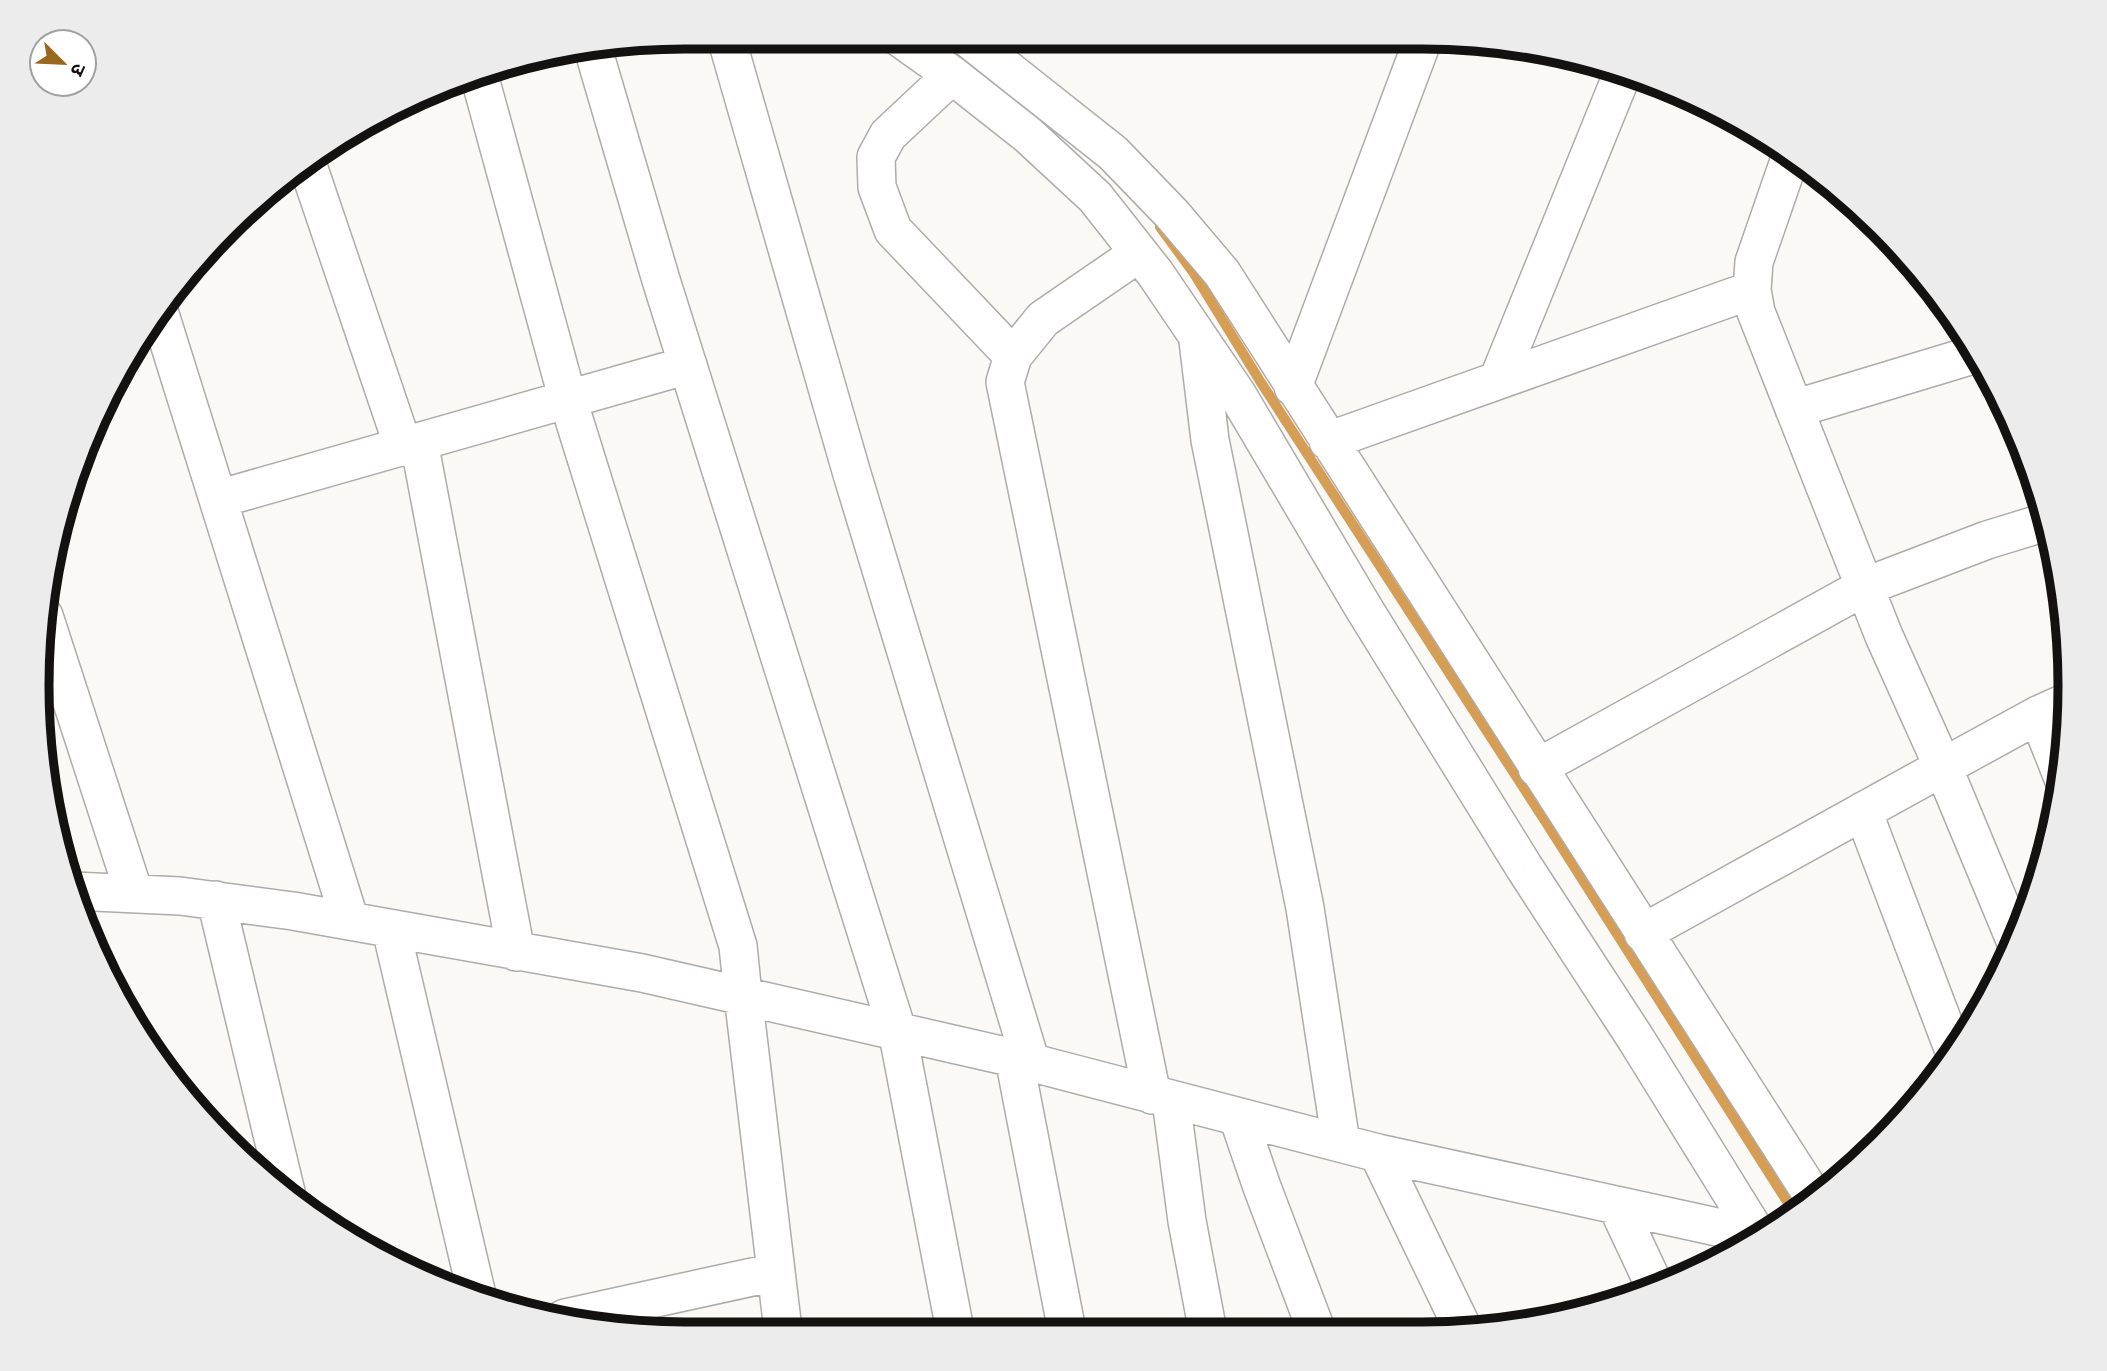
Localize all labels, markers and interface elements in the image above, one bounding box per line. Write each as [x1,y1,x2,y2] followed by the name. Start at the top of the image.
[28,28,98,98] north arrow
[65,60,91,80] text: उ

